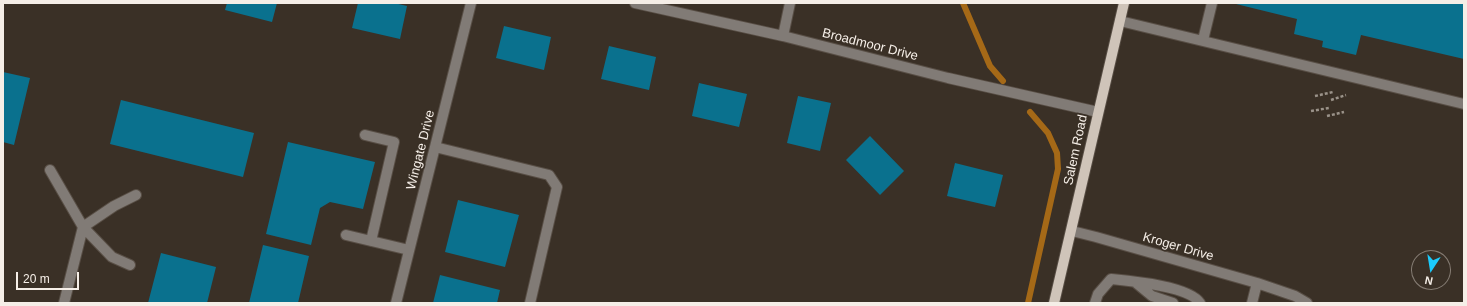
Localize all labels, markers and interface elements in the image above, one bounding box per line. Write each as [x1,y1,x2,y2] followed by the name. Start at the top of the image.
[820,26,920,64] street label: Broadmoor Drive
[404,109,438,191] street label: Wingate Drive
[1061,113,1091,187] street label: Salem Road
[1141,229,1215,265] street label: Kroger Drive
[1411,250,1451,290] north arrow
[18,264,81,290] scale bar
[23,272,50,286] text: 20 m
[1424,274,1434,287] text: N

